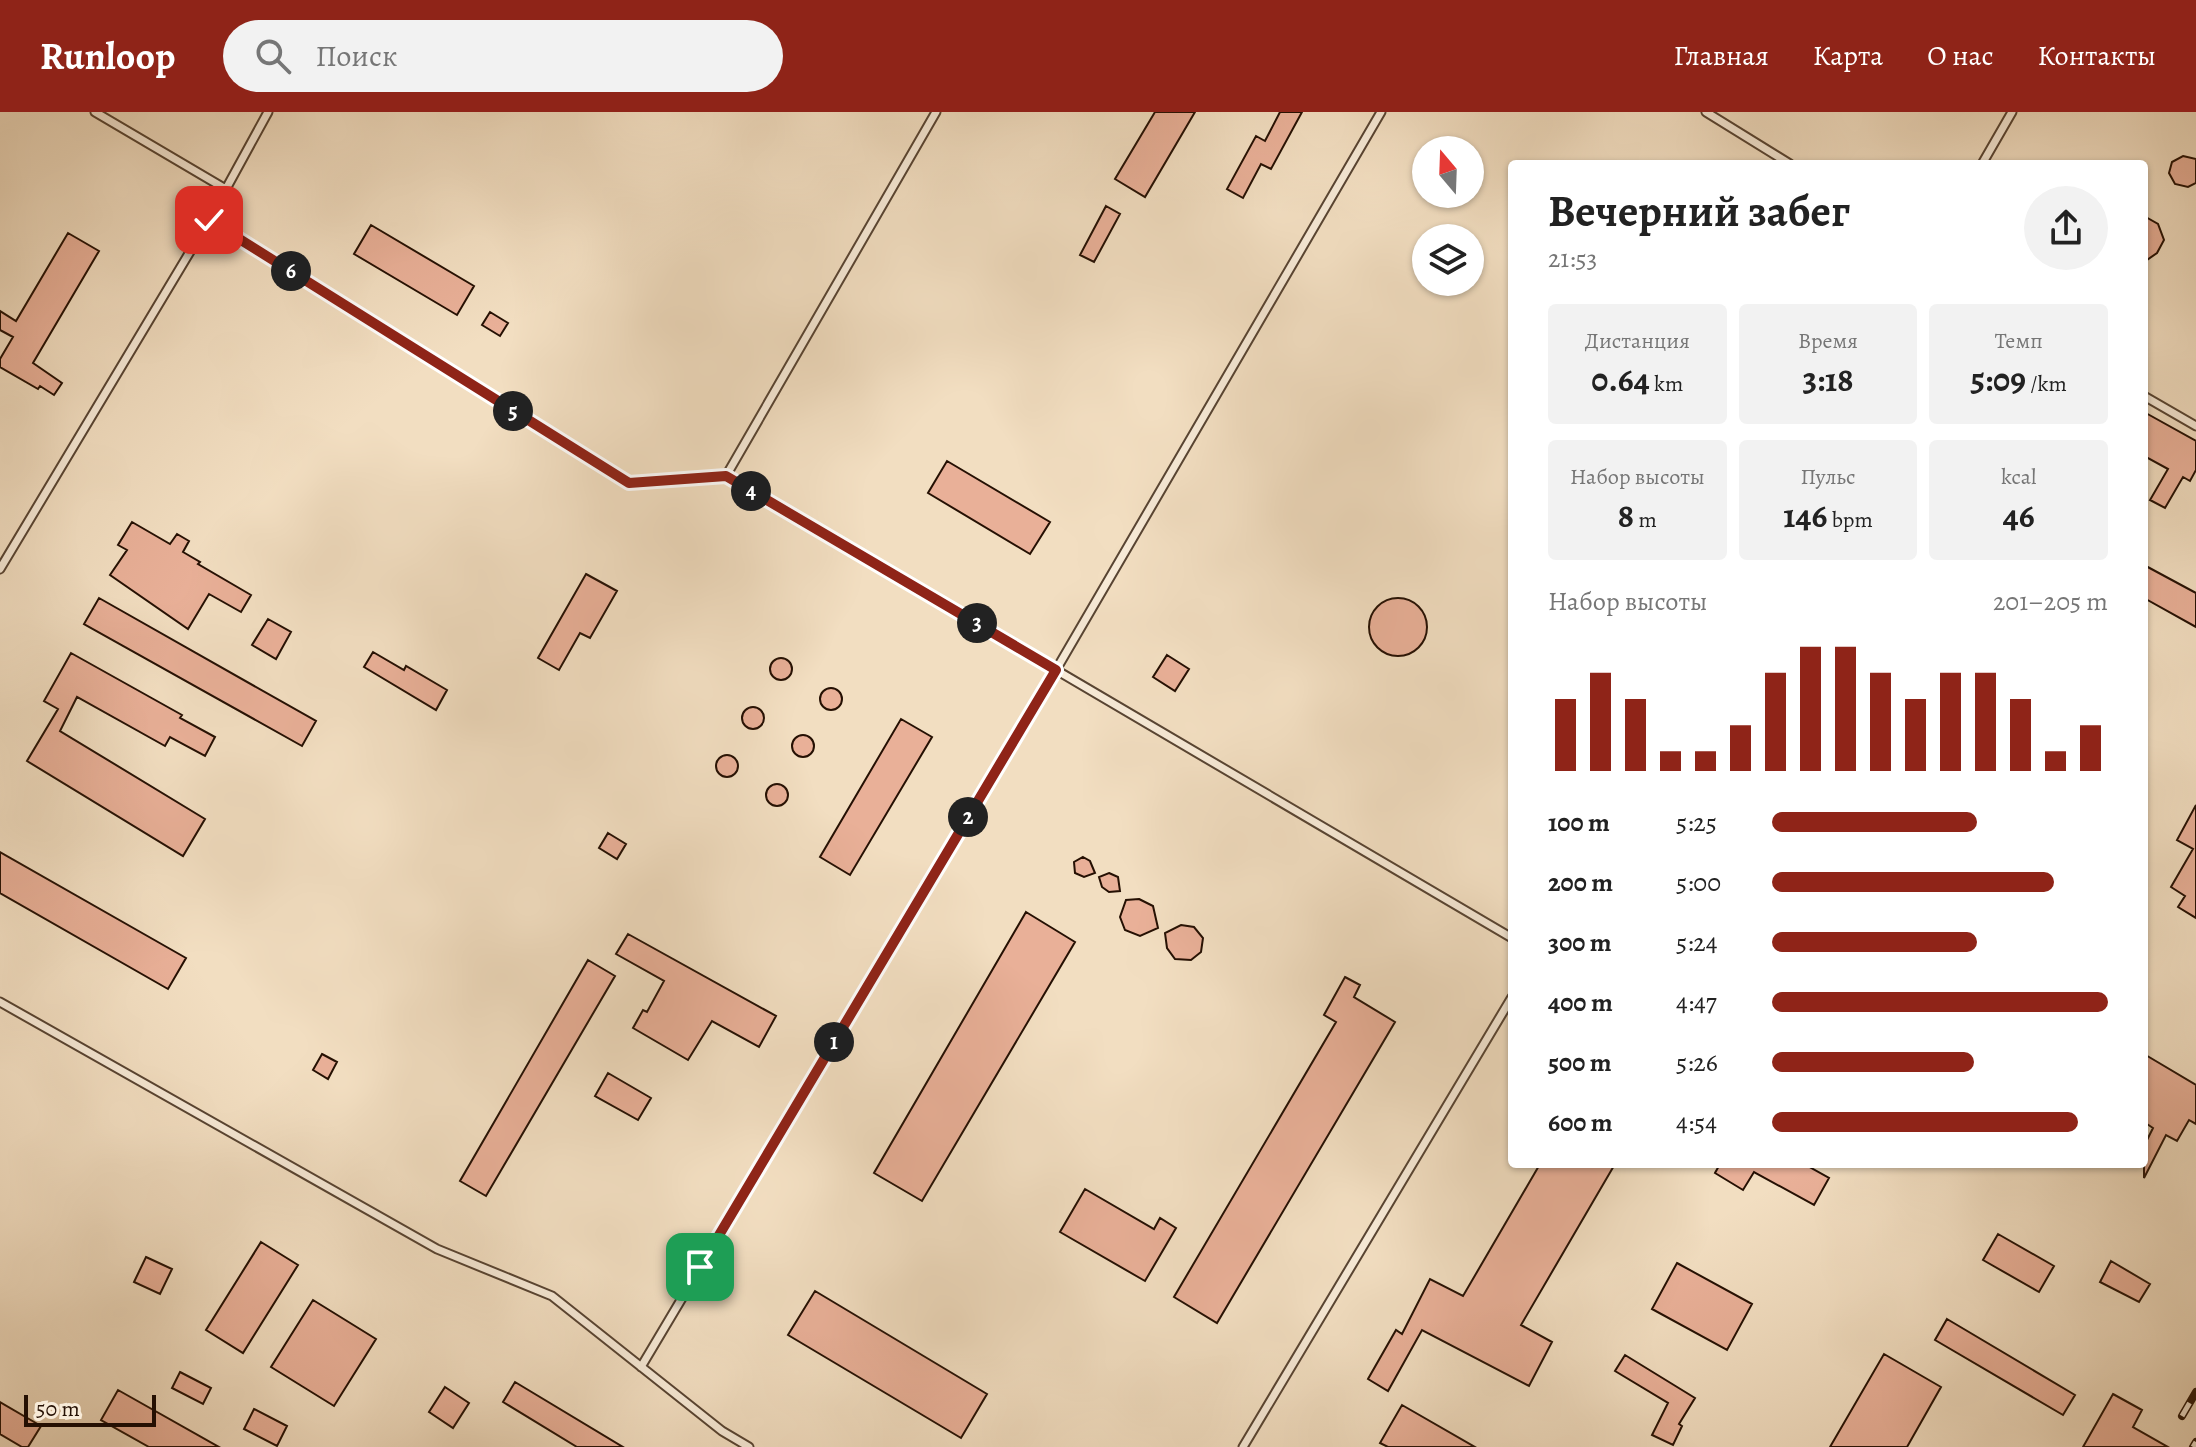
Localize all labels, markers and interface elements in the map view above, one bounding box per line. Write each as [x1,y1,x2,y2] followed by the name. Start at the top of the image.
[223,20,783,92] search box
[40,30,175,82] text: Runloop
[251,34,295,78] icon: search
[315,36,397,76] text: Поиск
[1673,37,1769,75] text: Главная
[1813,37,1883,75] text: Карта
[1927,37,1994,75] text: О нас
[2038,37,2156,75] text: Контакты
[1412,136,1484,208] north arrow
[1412,136,1484,296] map controls
[1548,181,1850,241] text: Вечерний забег
[175,186,243,254] pin
[2024,186,2108,270] button: share
[187,198,231,242] icon: check
[1412,224,1484,296] button: layers
[1548,241,1597,276] text: 21:53
[271,251,311,291] pin: 6
[286,256,296,286] text: 6
[1585,326,1690,356] text: Дистанция
[1798,326,1858,356] text: Время
[1995,326,2043,356] text: Темп
[1591,356,1650,403] text: 0.64
[1802,356,1854,403] text: 3:18
[1971,356,2026,403] text: 5:09
[1650,369,1683,399] text: km
[2026,369,2067,399] text: /km
[493,391,533,431] pin: 5
[508,396,518,426] text: 5
[1570,462,1705,492] text: Набор высоты
[1800,462,1856,492] text: Пульс
[2001,462,2036,492] text: kcal
[731,471,771,511] pin: 4
[746,476,756,506] text: 4
[1618,492,1634,539] text: 8
[1783,492,1827,539] text: 146
[2003,492,2035,539] text: 46
[1634,505,1657,535] text: m
[1827,505,1873,535] text: bpm
[1548,584,1707,619] text: Набор высоты
[1993,584,2108,619] text: 201–205 m
[957,603,997,643] pin: 3
[972,608,982,638] text: 3
[948,797,988,837] pin: 2
[963,802,973,832] text: 2
[1548,805,1610,840] text: 100 m
[1676,805,1717,840] text: 5:25
[1548,865,1613,900] text: 200 m
[1676,865,1721,900] text: 5:00
[1548,925,1612,960] text: 300 m
[1676,925,1718,960] text: 5:24
[1548,985,1613,1020] text: 400 m
[1676,985,1717,1020] text: 4:47
[814,1022,854,1062] pin: 1
[830,1027,838,1057] text: 1
[1548,1045,1612,1080] text: 500 m
[1676,1045,1718,1080] text: 5:26
[1548,1105,1613,1140] text: 600 m
[1676,1105,1717,1140] text: 4:54
[666,1233,734,1301] pin
[678,1245,722,1289] icon: arrive
[24,1391,156,1427] scale bar
[36,1394,80,1424] text: 50 m

